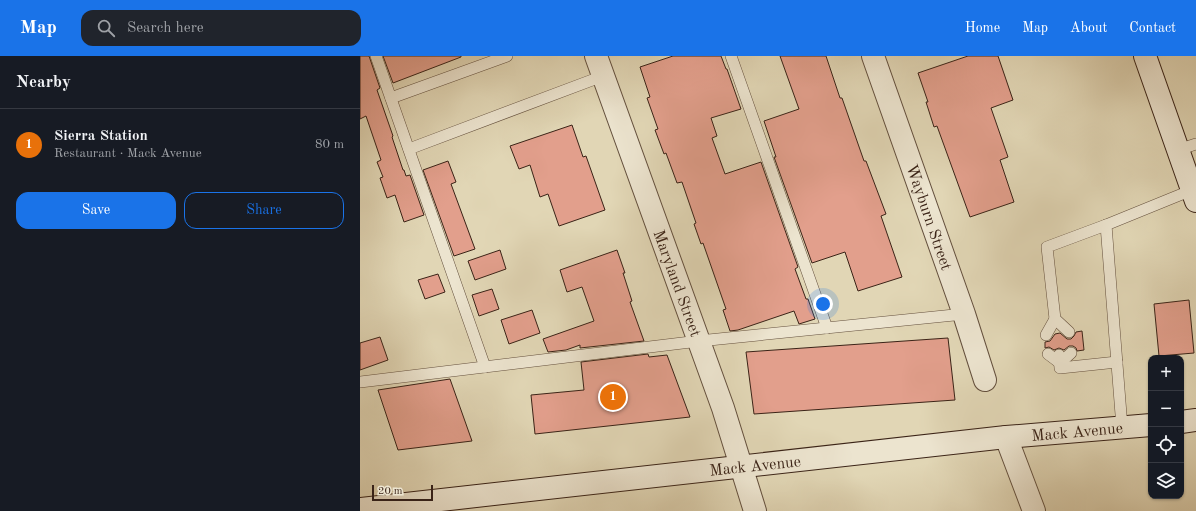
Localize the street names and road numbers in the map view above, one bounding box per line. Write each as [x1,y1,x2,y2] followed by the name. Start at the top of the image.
[903,163,954,273] street label: Wayburn Street
[649,228,703,340] street label: Maryland Street
[1031,421,1124,445] street label: Mack Avenue
[709,454,802,480] street label: Mack Avenue

